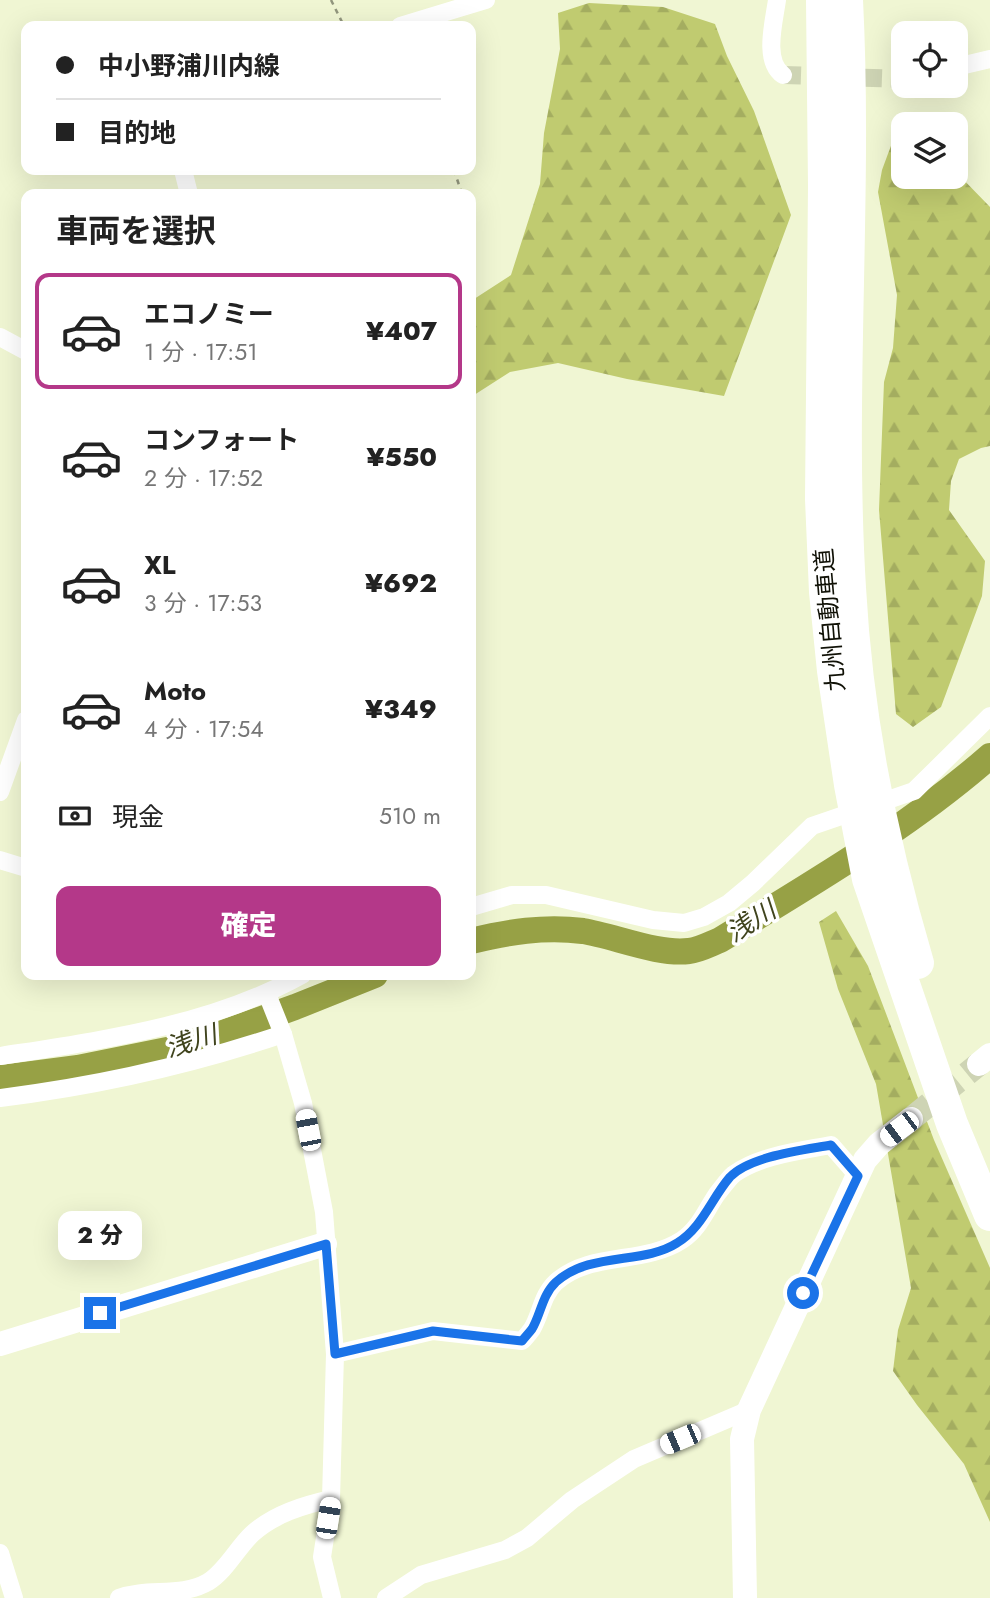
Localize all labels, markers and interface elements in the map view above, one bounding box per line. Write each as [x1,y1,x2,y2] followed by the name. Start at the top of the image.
[891,21,968,189] map controls
[891,21,968,98] button: locate
[98,47,280,85] text: 中小野浦川内線
[891,112,968,189] button: layers
[98,114,176,152] text: 目的地
[56,208,216,254] text: 車両を選択
[144,295,274,333] text: エコノミー
[60,300,123,363] icon: car
[366,312,437,350] text: ¥407
[144,335,258,369] text: 1 分 · 17:51
[144,421,299,459] text: コンフォート
[60,426,123,489] icon: car
[366,438,437,476] text: ¥550
[144,461,263,495] text: 2 分 · 17:52
[144,546,176,584] text: XL
[806,547,853,693] street label: 九州自動車道
[60,552,123,615] icon: car
[365,564,437,602] text: ¥692
[144,586,262,620] text: 3 分 · 17:53
[144,672,206,710] text: Moto
[60,678,123,741] icon: car
[365,690,437,728] text: ¥349
[144,712,264,746] text: 4 分 · 17:54
[56,797,94,835] icon: cash
[112,798,164,836] text: 現金
[379,799,441,833] text: 510 m
[56,886,441,966] button: 確定
[719,890,786,951] water label: 浅川
[161,1014,224,1067] water label: 浅川
[294,1107,323,1153] car
[876,1108,923,1150] car
[58,1212,142,1260] callout: 2 分
[77,1218,123,1252] text: 2 分
[787,1277,819,1309] route start
[84,1297,116,1329] route end
[657,1421,704,1457] car
[315,1496,342,1540] car

